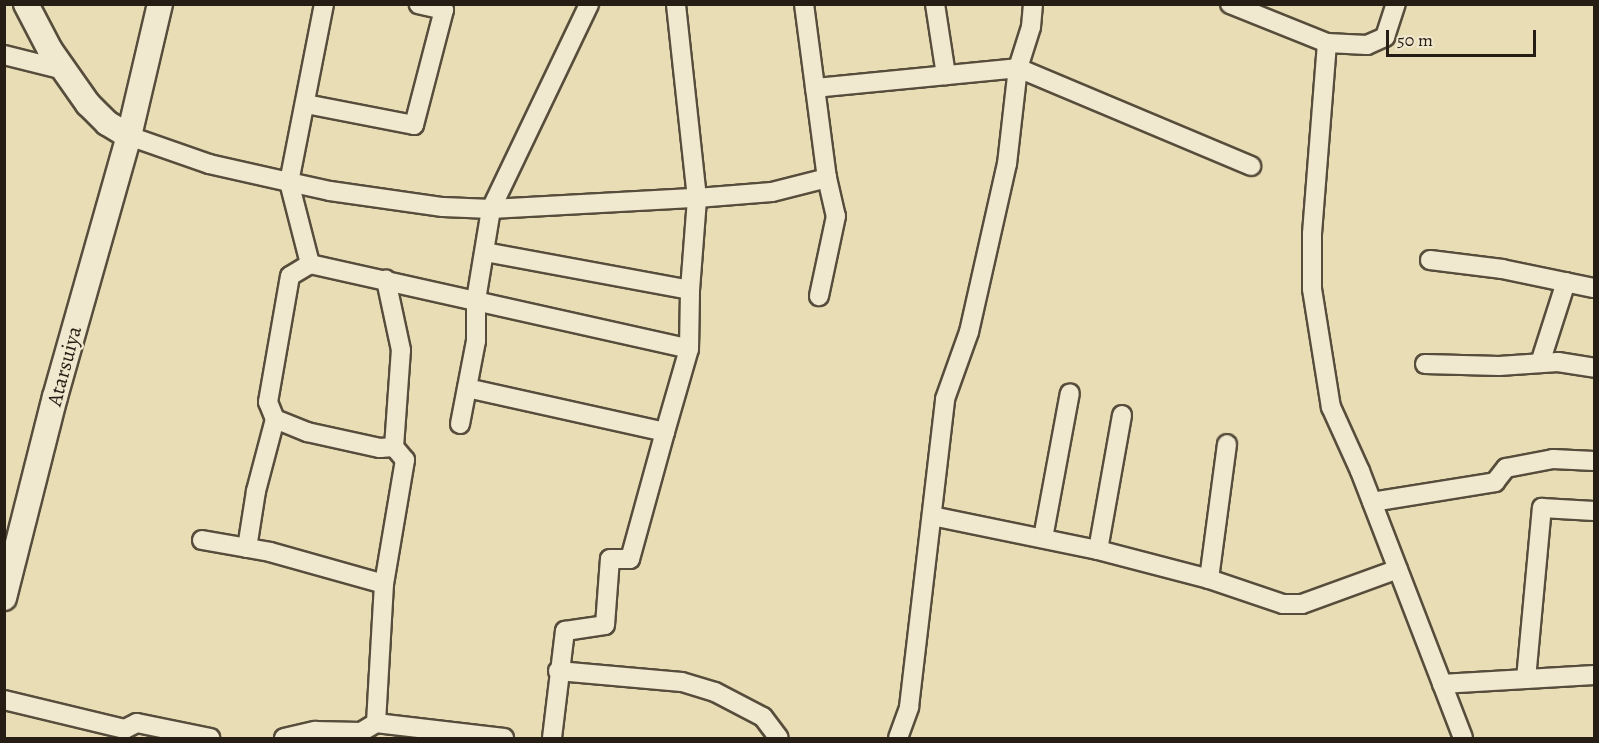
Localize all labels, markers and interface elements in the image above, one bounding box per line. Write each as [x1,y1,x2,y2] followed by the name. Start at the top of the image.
[1389,18,1539,56] scale bar
[1397,28,1433,52] text: 50 m
[41,323,87,409] street label: Atarsuiya

